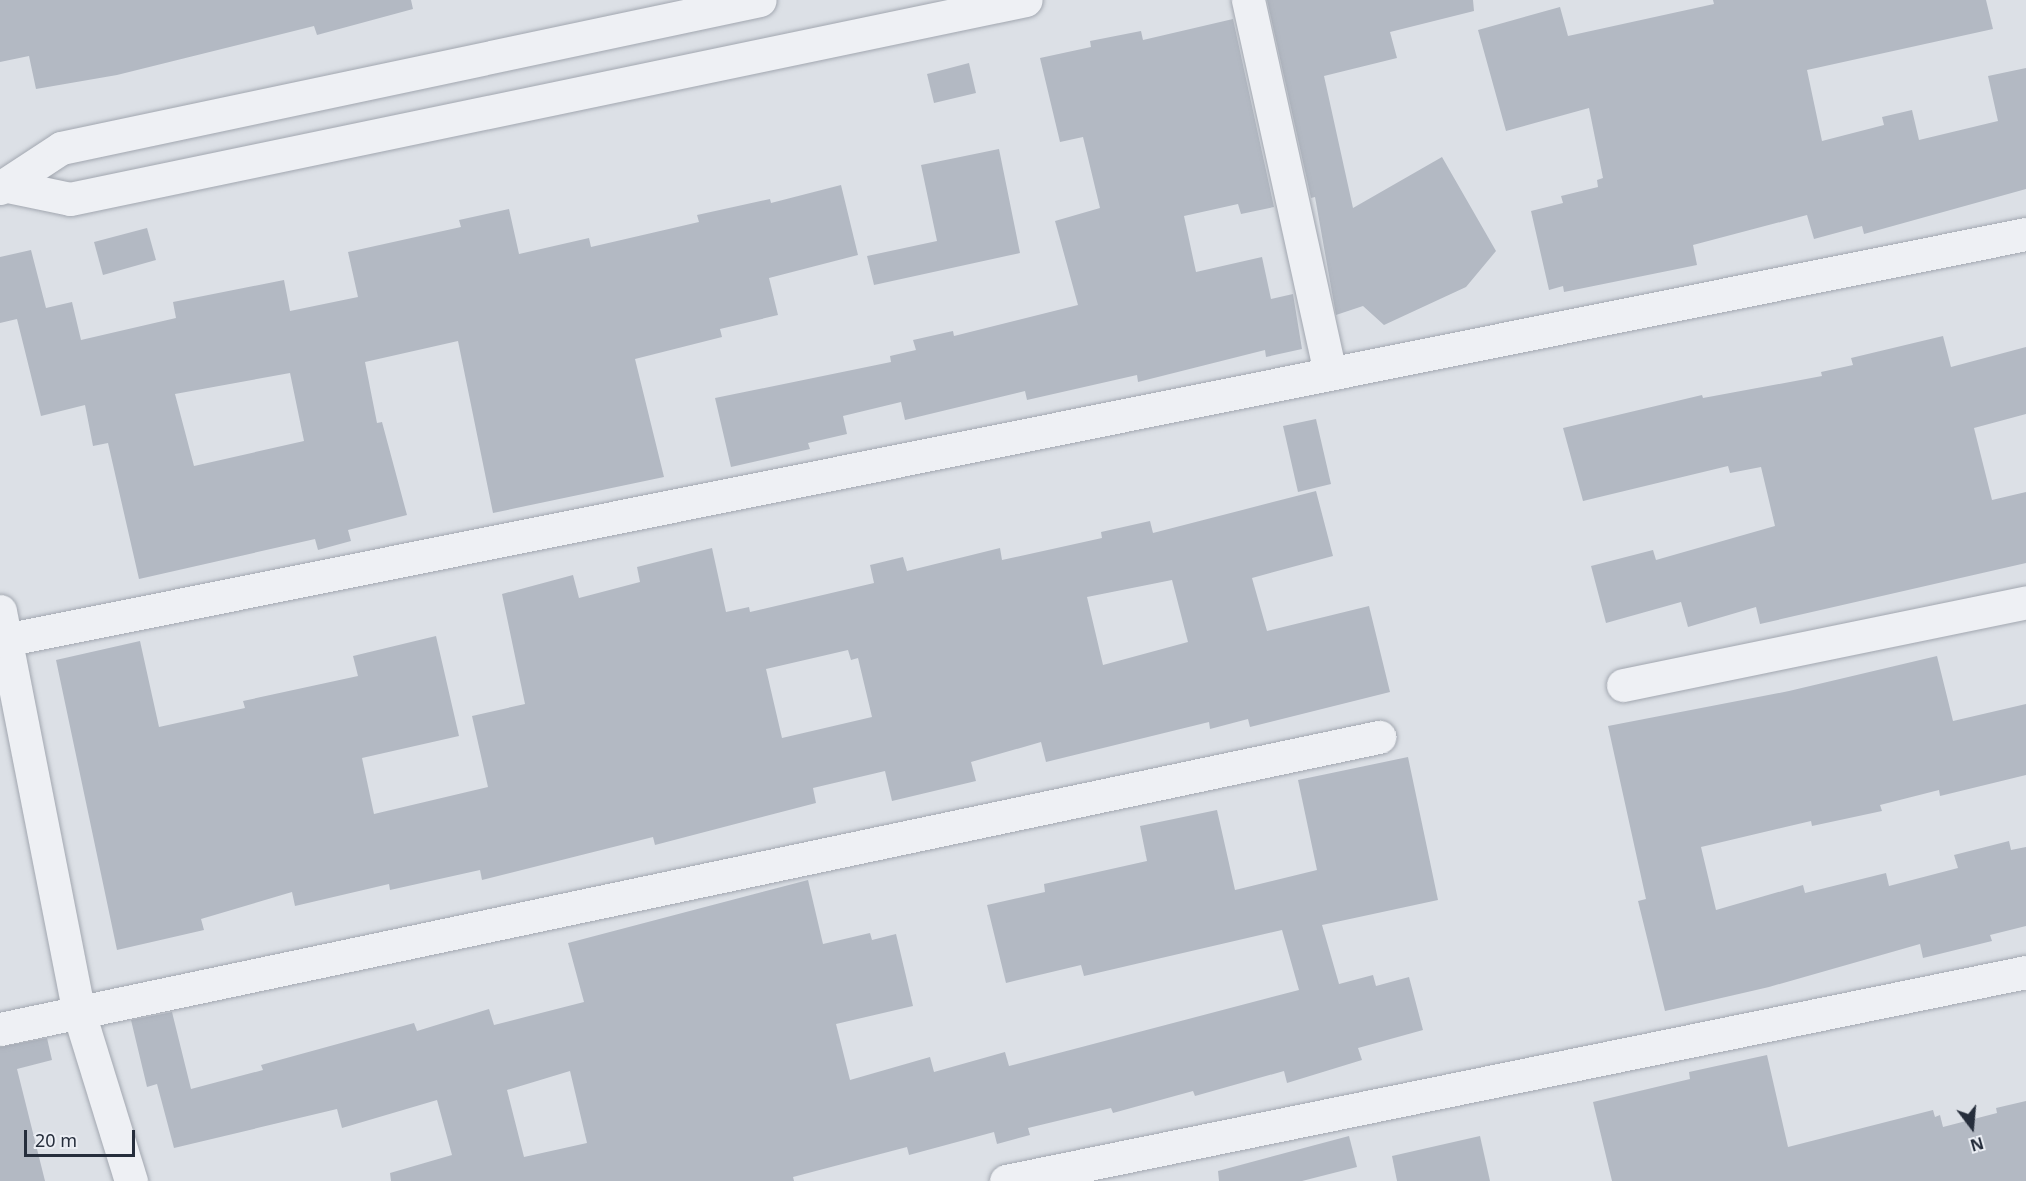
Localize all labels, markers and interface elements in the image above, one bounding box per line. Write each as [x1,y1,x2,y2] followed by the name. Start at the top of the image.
[1942,1097,2002,1157] north arrow
[27,1118,138,1156] scale bar
[35,1128,77,1152] text: 20 m
[1968,1132,1986,1157] text: N

